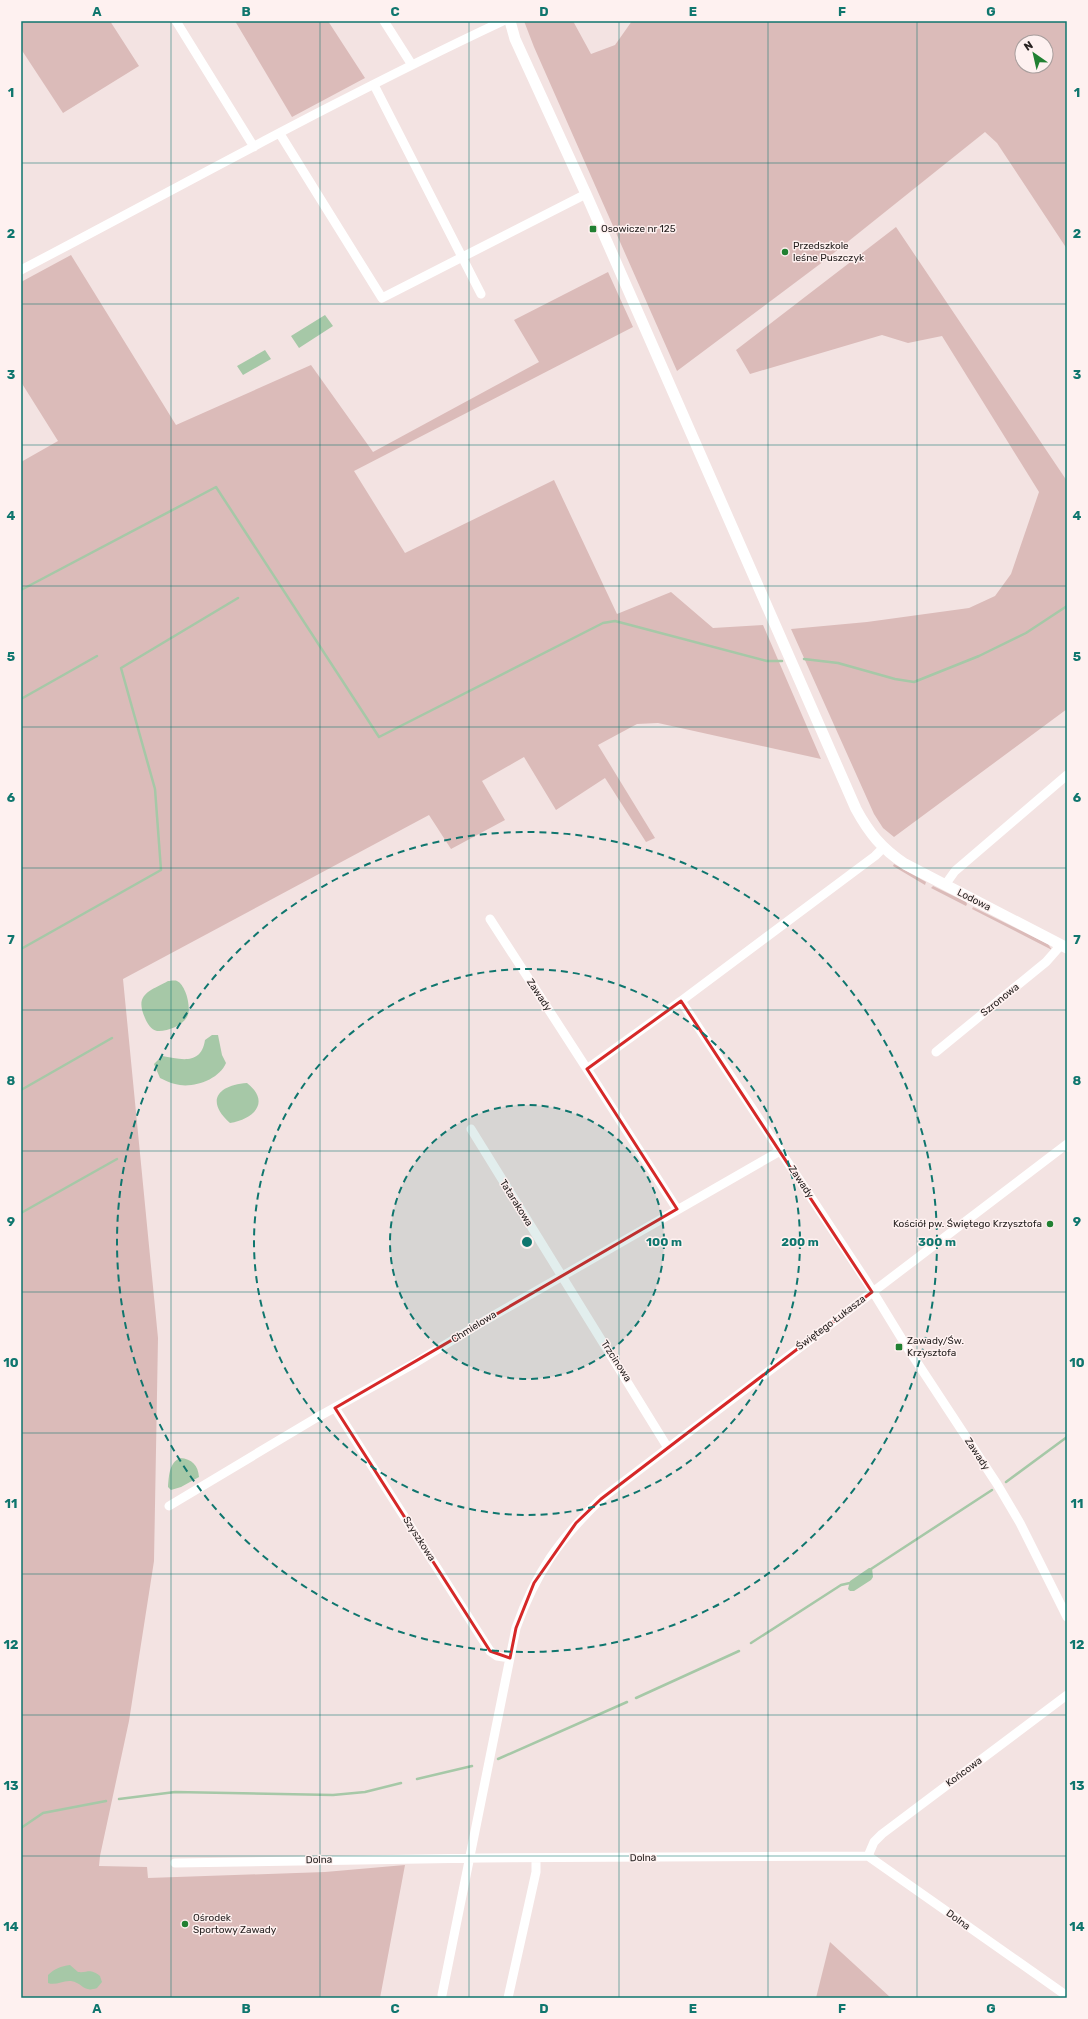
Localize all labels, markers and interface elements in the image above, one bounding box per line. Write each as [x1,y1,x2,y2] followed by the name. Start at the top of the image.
[92,4,102,19] text: A
[241,4,251,19] text: B
[390,4,400,19] text: C
[539,4,549,19] text: D
[689,4,697,19] text: E
[838,4,846,19] text: F
[986,4,996,19] text: G
[1014,34,1054,74] north arrow
[1022,38,1036,54] text: N
[8,85,14,100] text: 1
[1074,85,1080,100] text: 1
[601,223,676,235] place label: Osowicze nr 125
[588,224,598,234] marker: Osowicze nr 125
[7,226,15,241] text: 2
[1073,226,1081,241] text: 2
[793,240,865,264] place label: Przedszkole leśne Puszczyk
[780,247,790,257] marker: Przedszkole leśne Puszczyk
[7,367,16,382] text: 3
[1073,367,1082,382] text: 3
[7,508,16,523] text: 4
[1073,508,1082,523] text: 4
[7,649,15,664] text: 5
[1073,649,1081,664] text: 5
[7,790,16,805] text: 6
[1073,790,1082,805] text: 6
[955,886,993,914] street label: Lodowa
[7,932,15,947] text: 7
[1073,932,1081,947] text: 7
[524,976,554,1014] street label: Zawady
[978,981,1022,1019] street label: Szronowa
[7,1073,16,1088] text: 8
[1073,1073,1082,1088] text: 8
[786,1164,816,1201] street label: Zawady
[497,1177,535,1229] street label: Tatarakowa
[7,1214,15,1229] text: 9
[1073,1214,1081,1229] text: 9
[893,1218,1042,1230] place label: Kościół pw. Świętego Krzysztofa
[1045,1219,1055,1229] marker: Kościół pw. Świętego Krzysztofa
[520,1235,534,1249] centre of rings
[646,1235,682,1249] text: 100 m
[781,1235,819,1249] text: 200 m
[918,1235,956,1249] text: 300 m
[794,1293,868,1353] street label: Świętego Łukasza
[449,1308,499,1346] street label: Chmielowa
[907,1335,964,1359] place label: Zawady/Św. Krzysztofa
[598,1338,634,1384] street label: Trzcinowa
[894,1342,904,1352] marker: Zawady/Św. Krzysztofa
[3,1355,19,1370] text: 10
[1069,1355,1085,1370] text: 10
[962,1435,992,1473] street label: Zawady
[5,1496,17,1511] text: 11
[1071,1496,1083,1511] text: 11
[400,1514,438,1564] street label: Szyszkowa
[4,1637,18,1652] text: 12
[1070,1637,1084,1652] text: 12
[944,1755,984,1789] street label: Końcowa
[3,1778,19,1793] text: 13
[1069,1778,1085,1793] text: 13
[630,1852,656,1864] street label: Dolna
[306,1854,332,1866] street label: Dolna
[944,1907,972,1933] street label: Dolna
[193,1912,277,1936] place label: Ośrodek Sportowy Zawady
[3,1919,19,1934] text: 14
[180,1919,190,1929] marker: Ośrodek Sportowy Zawady
[1069,1919,1085,1934] text: 14
[92,2001,102,2016] text: A
[241,2001,251,2016] text: B
[390,2001,400,2016] text: C
[539,2001,549,2016] text: D
[689,2001,697,2016] text: E
[838,2001,846,2016] text: F
[986,2001,996,2016] text: G

